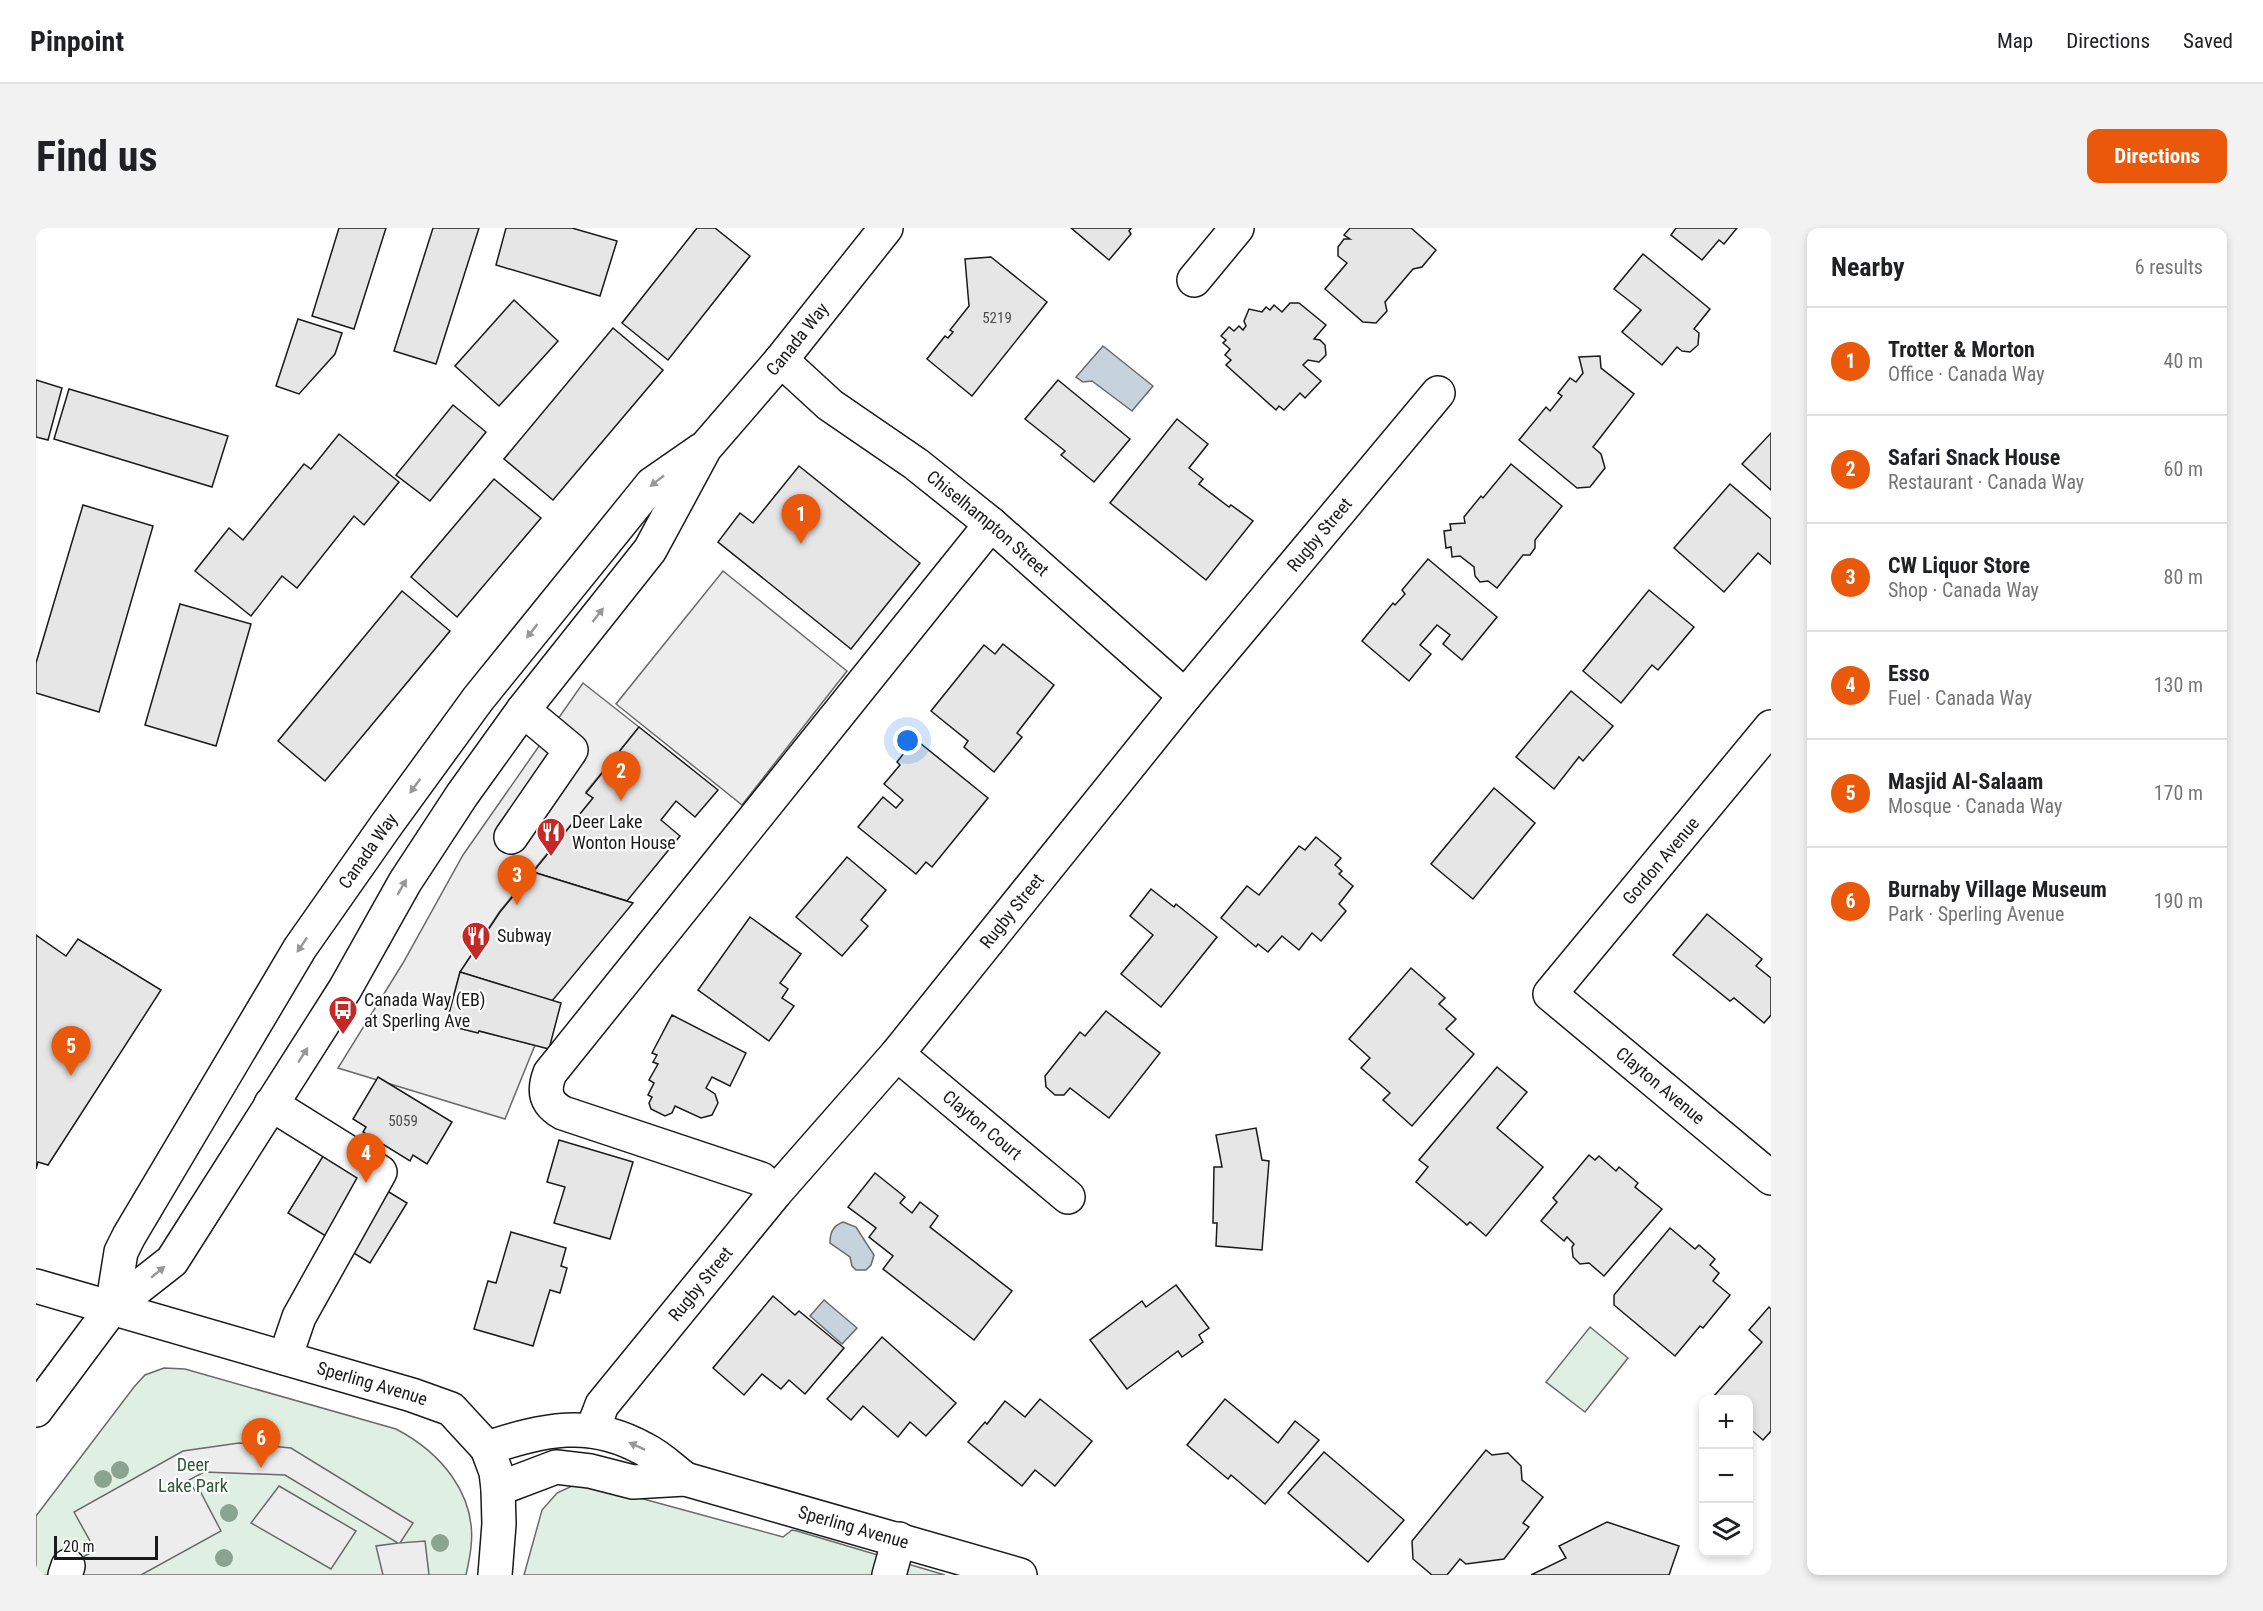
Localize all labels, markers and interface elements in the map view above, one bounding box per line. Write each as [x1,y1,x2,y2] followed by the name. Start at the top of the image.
[30,25,124,58] text: Pinpoint
[1997,29,2033,53] text: Map
[2066,29,2150,53] text: Directions
[2183,29,2233,53] text: Saved
[2087,129,2227,183] button: Directions
[36,132,157,181] text: Find us
[1831,252,1905,282] text: Nearby
[2135,255,2203,279] text: 6 results
[761,298,833,380] street label: Canada Way
[982,309,1012,327] house number: 5219
[1888,337,2035,362] text: Trotter & Morton
[1845,349,1856,373] text: 1
[2164,349,2203,373] text: 40 m
[1888,362,2045,386] text: Office · Canada Way
[1888,445,2060,470] text: Safari Snack House
[1845,457,1856,481] text: 2
[2164,457,2203,481] text: 60 m
[923,466,1053,580] street label: Chiselhampton Street
[1888,470,2084,494] text: Restaurant · Canada Way
[649,475,665,488] one-way arrow
[1282,493,1356,576] street label: Rugby Street
[782,494,820,544] pin: 1
[1888,553,2030,578] text: CW Liquor Store
[1845,565,1856,589] text: 3
[2164,565,2203,589] text: 80 m
[1888,578,2039,602] text: Shop · Canada Way
[592,607,605,623] one-way arrow
[527,623,539,638] one-way arrow
[1888,661,1930,686] text: Esso
[1845,673,1856,697] text: 4
[2154,673,2203,697] text: 130 m
[1888,686,2032,710] text: Fuel · Canada Way
[893,726,922,755] your location
[602,752,640,801] pin: 2
[1888,769,2043,794] text: Masjid Al-Salaam
[409,778,421,793] one-way arrow
[1845,781,1856,805] text: 5
[2154,781,2203,805] text: 170 m
[1888,794,2062,818] text: Mosque · Canada Way
[334,809,402,893] street label: Canada Way
[572,811,676,853] place label: Deer Lake Wonton House
[1618,813,1703,909] street label: Gordon Avenue
[535,816,567,858] restaurant icon: Deer Lake Wonton House
[498,856,536,905] pin: 3
[975,869,1048,952] street label: Rugby Street
[1888,877,2107,902] text: Burnaby Village Museum
[397,879,408,895] one-way arrow
[1845,889,1856,913] text: 6
[2154,889,2203,913] text: 190 m
[1888,902,2064,926] text: Park · Sperling Avenue
[460,920,492,962] restaurant icon: Subway
[497,925,552,946] place label: Subway
[296,937,308,953] one-way arrow
[364,989,486,1031] place label: Canada Way (EB) at Sperling Ave
[327,994,359,1036] bus stop icon: Canada Way (EB) at Sperling Ave
[51,1026,90,1076] pin: 5
[1612,1042,1709,1128] street label: Clayton Avenue
[297,1047,308,1063] one-way arrow
[939,1086,1026,1164] street label: Clayton Court
[388,1112,418,1130] house number: 5059
[346,1134,386,1183] pin: 4
[664,1242,737,1325] street label: Rugby Street
[150,1266,166,1279] one-way arrow
[315,1357,430,1410] street label: Sperling Avenue
[1699,1395,1753,1557] map controls
[1699,1395,1753,1449] button: +
[242,1418,280,1468] pin: 6
[628,1441,646,1451] one-way arrow
[1699,1449,1753,1503] button: −
[158,1454,228,1496] park label: Deer Lake Park
[796,1501,911,1553] street label: Sperling Avenue
[1699,1503,1753,1557] button: layers
[54,1533,158,1560] scale bar
[63,1537,95,1556] text: 20 m

